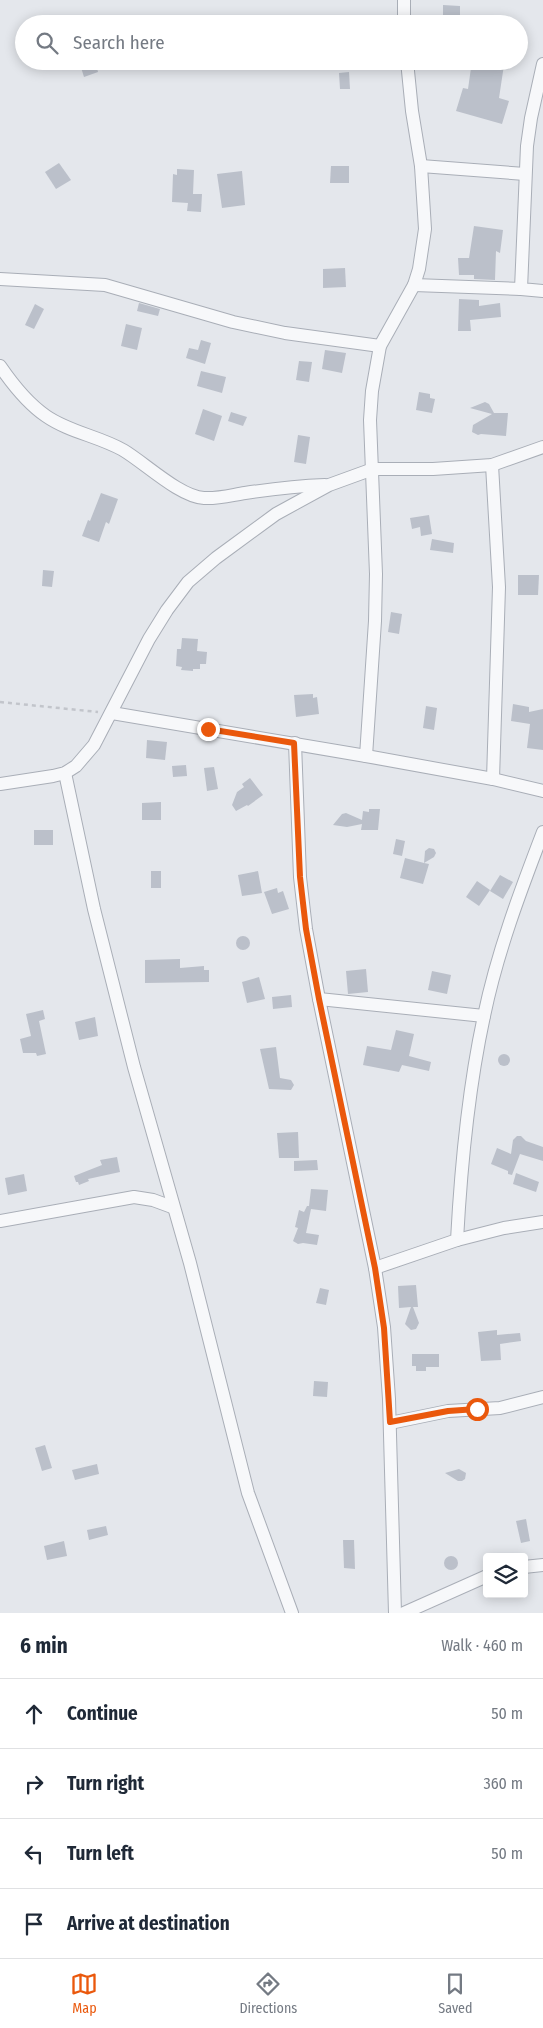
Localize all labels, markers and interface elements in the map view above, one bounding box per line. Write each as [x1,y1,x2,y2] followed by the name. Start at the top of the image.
[15,15,528,70] search box
[33,29,61,57] icon: search
[73,31,165,54] text: Search here
[197,718,220,741] route end
[466,1398,489,1421] route start
[483,1553,528,1598] map controls
[483,1553,528,1598] button: layers
[20,1633,68,1659] text: 6 min
[441,1636,523,1655] text: Walk · 460 m
[20,1700,48,1728] icon: ahead
[67,1702,138,1725] text: Continue
[491,1704,523,1723] text: 50 m
[20,1770,48,1798] icon: right
[67,1772,144,1795] text: Turn right
[483,1774,523,1793] text: 360 m
[20,1840,48,1868] icon: left
[67,1842,134,1865] text: Turn left
[491,1844,523,1863] text: 50 m
[20,1910,48,1938] icon: arrive
[67,1912,230,1935] text: Arrive at destination
[70,1970,98,2017] tab: Map
[239,1970,297,2017] tab: Directions
[438,1970,473,2017] tab: Saved

